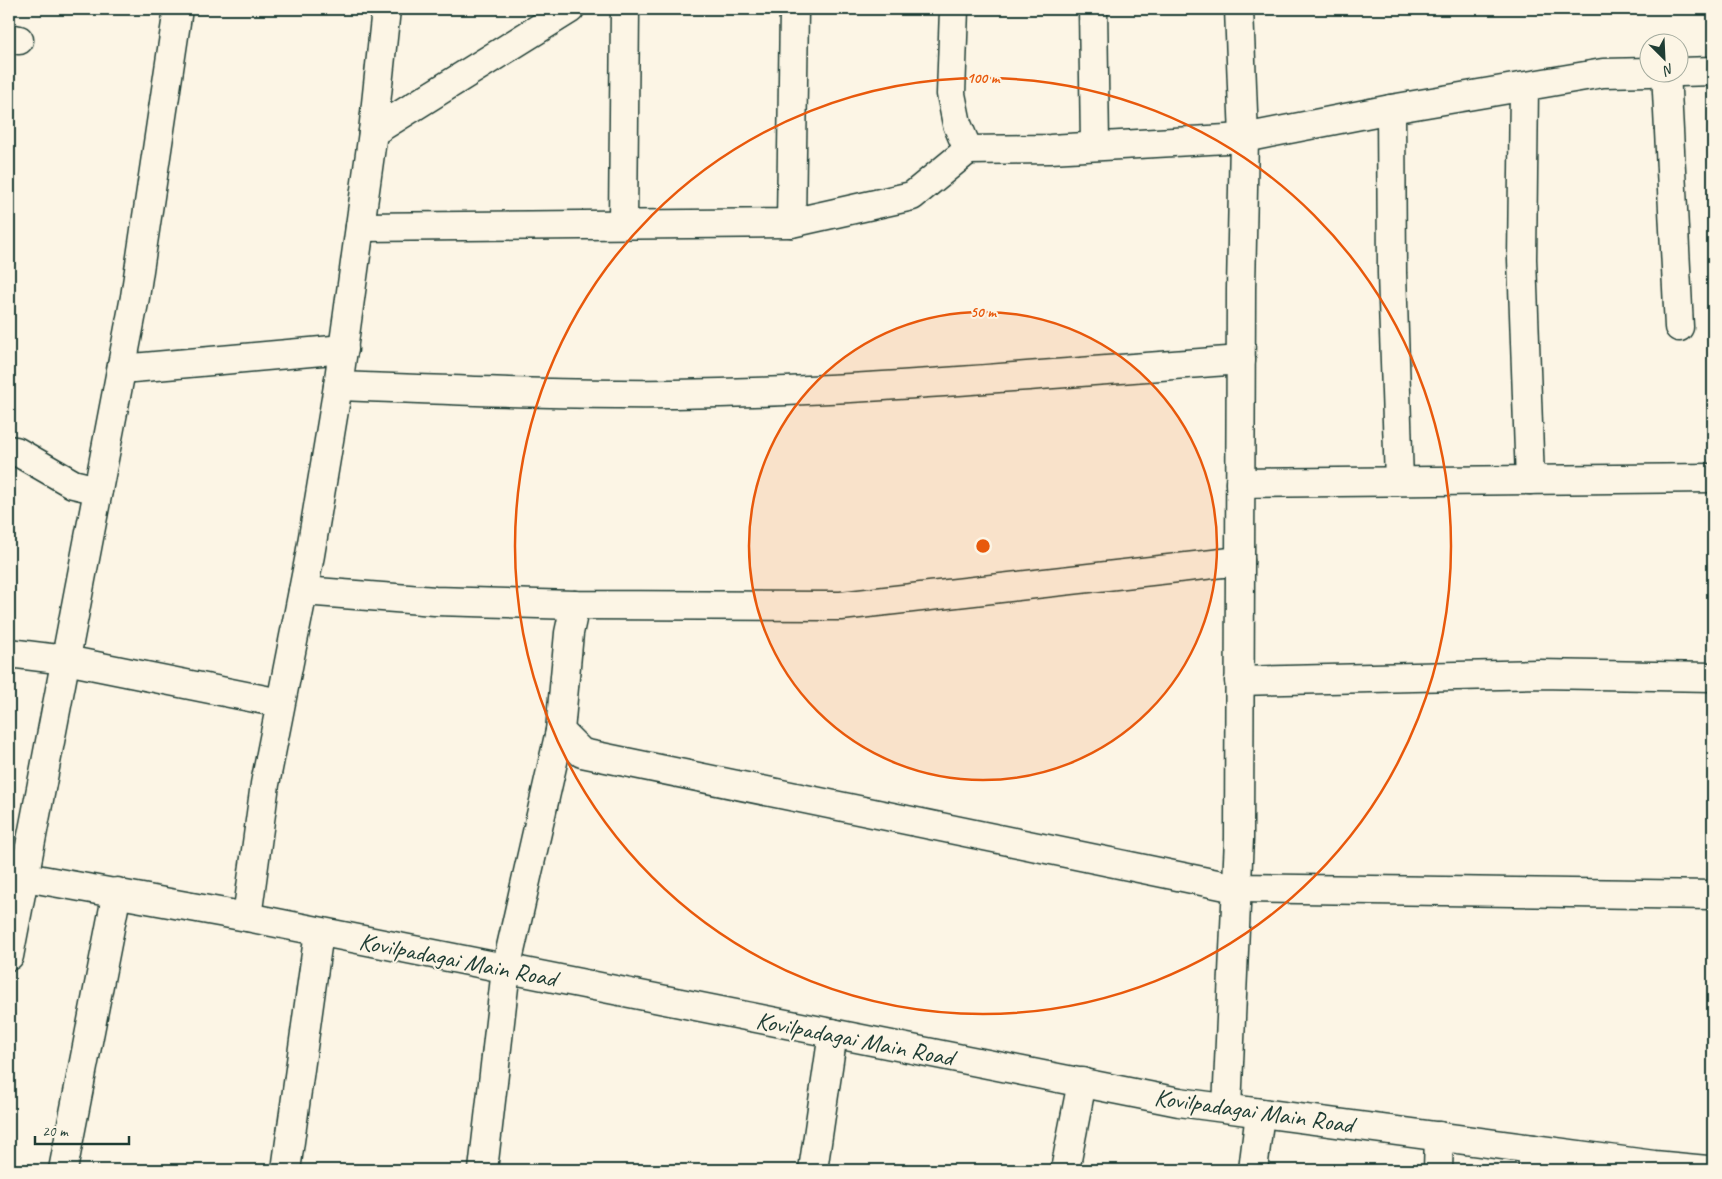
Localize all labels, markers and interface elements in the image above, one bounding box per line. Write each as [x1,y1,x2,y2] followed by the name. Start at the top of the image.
[1640,32,1690,82] north arrow
[1660,60,1677,80] text: N
[967,69,1001,88] text: 100 m
[970,303,997,322] text: 50 m
[974,537,992,555] centre of rings
[356,925,563,996] street label: Kovilpadagai Main Road
[753,1004,960,1075] street label: Kovilpadagai Main Road
[1152,1081,1359,1141] street label: Kovilpadagai Main Road
[35,1114,129,1146] scale bar
[42,1122,69,1141] text: 20 m

